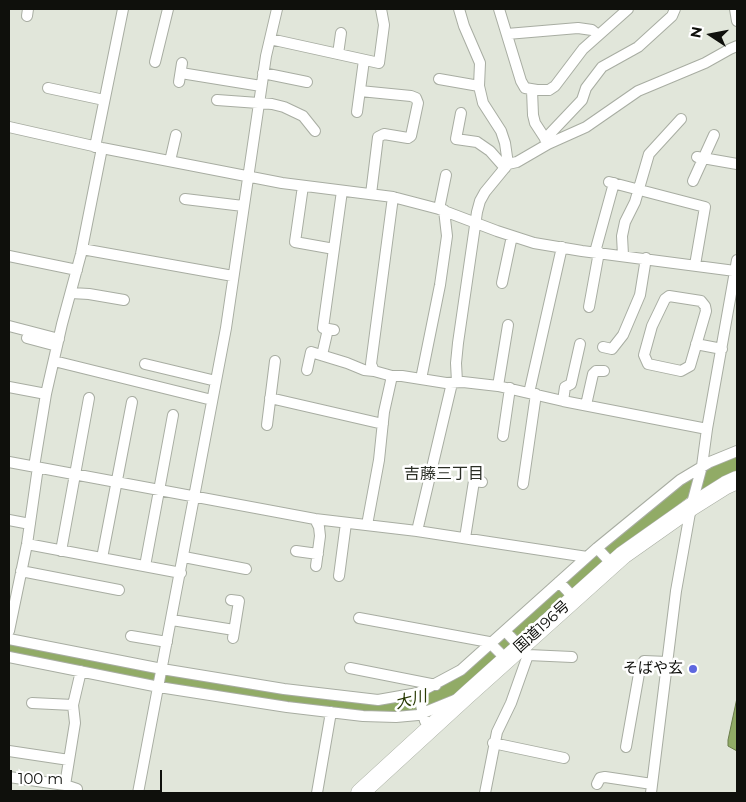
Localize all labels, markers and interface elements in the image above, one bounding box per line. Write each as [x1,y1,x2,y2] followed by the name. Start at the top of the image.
[686,10,736,60] north arrow
[686,25,706,39] text: N
[404,464,484,484] district label: 吉藤三丁目
[510,597,574,657] street label: 国道196号
[623,660,683,678] place label: そばや玄
[687,663,699,675] marker: そばや玄
[393,687,429,713] water label: 大川
[12,760,165,792] scale bar
[18,769,63,788] text: 100 m

